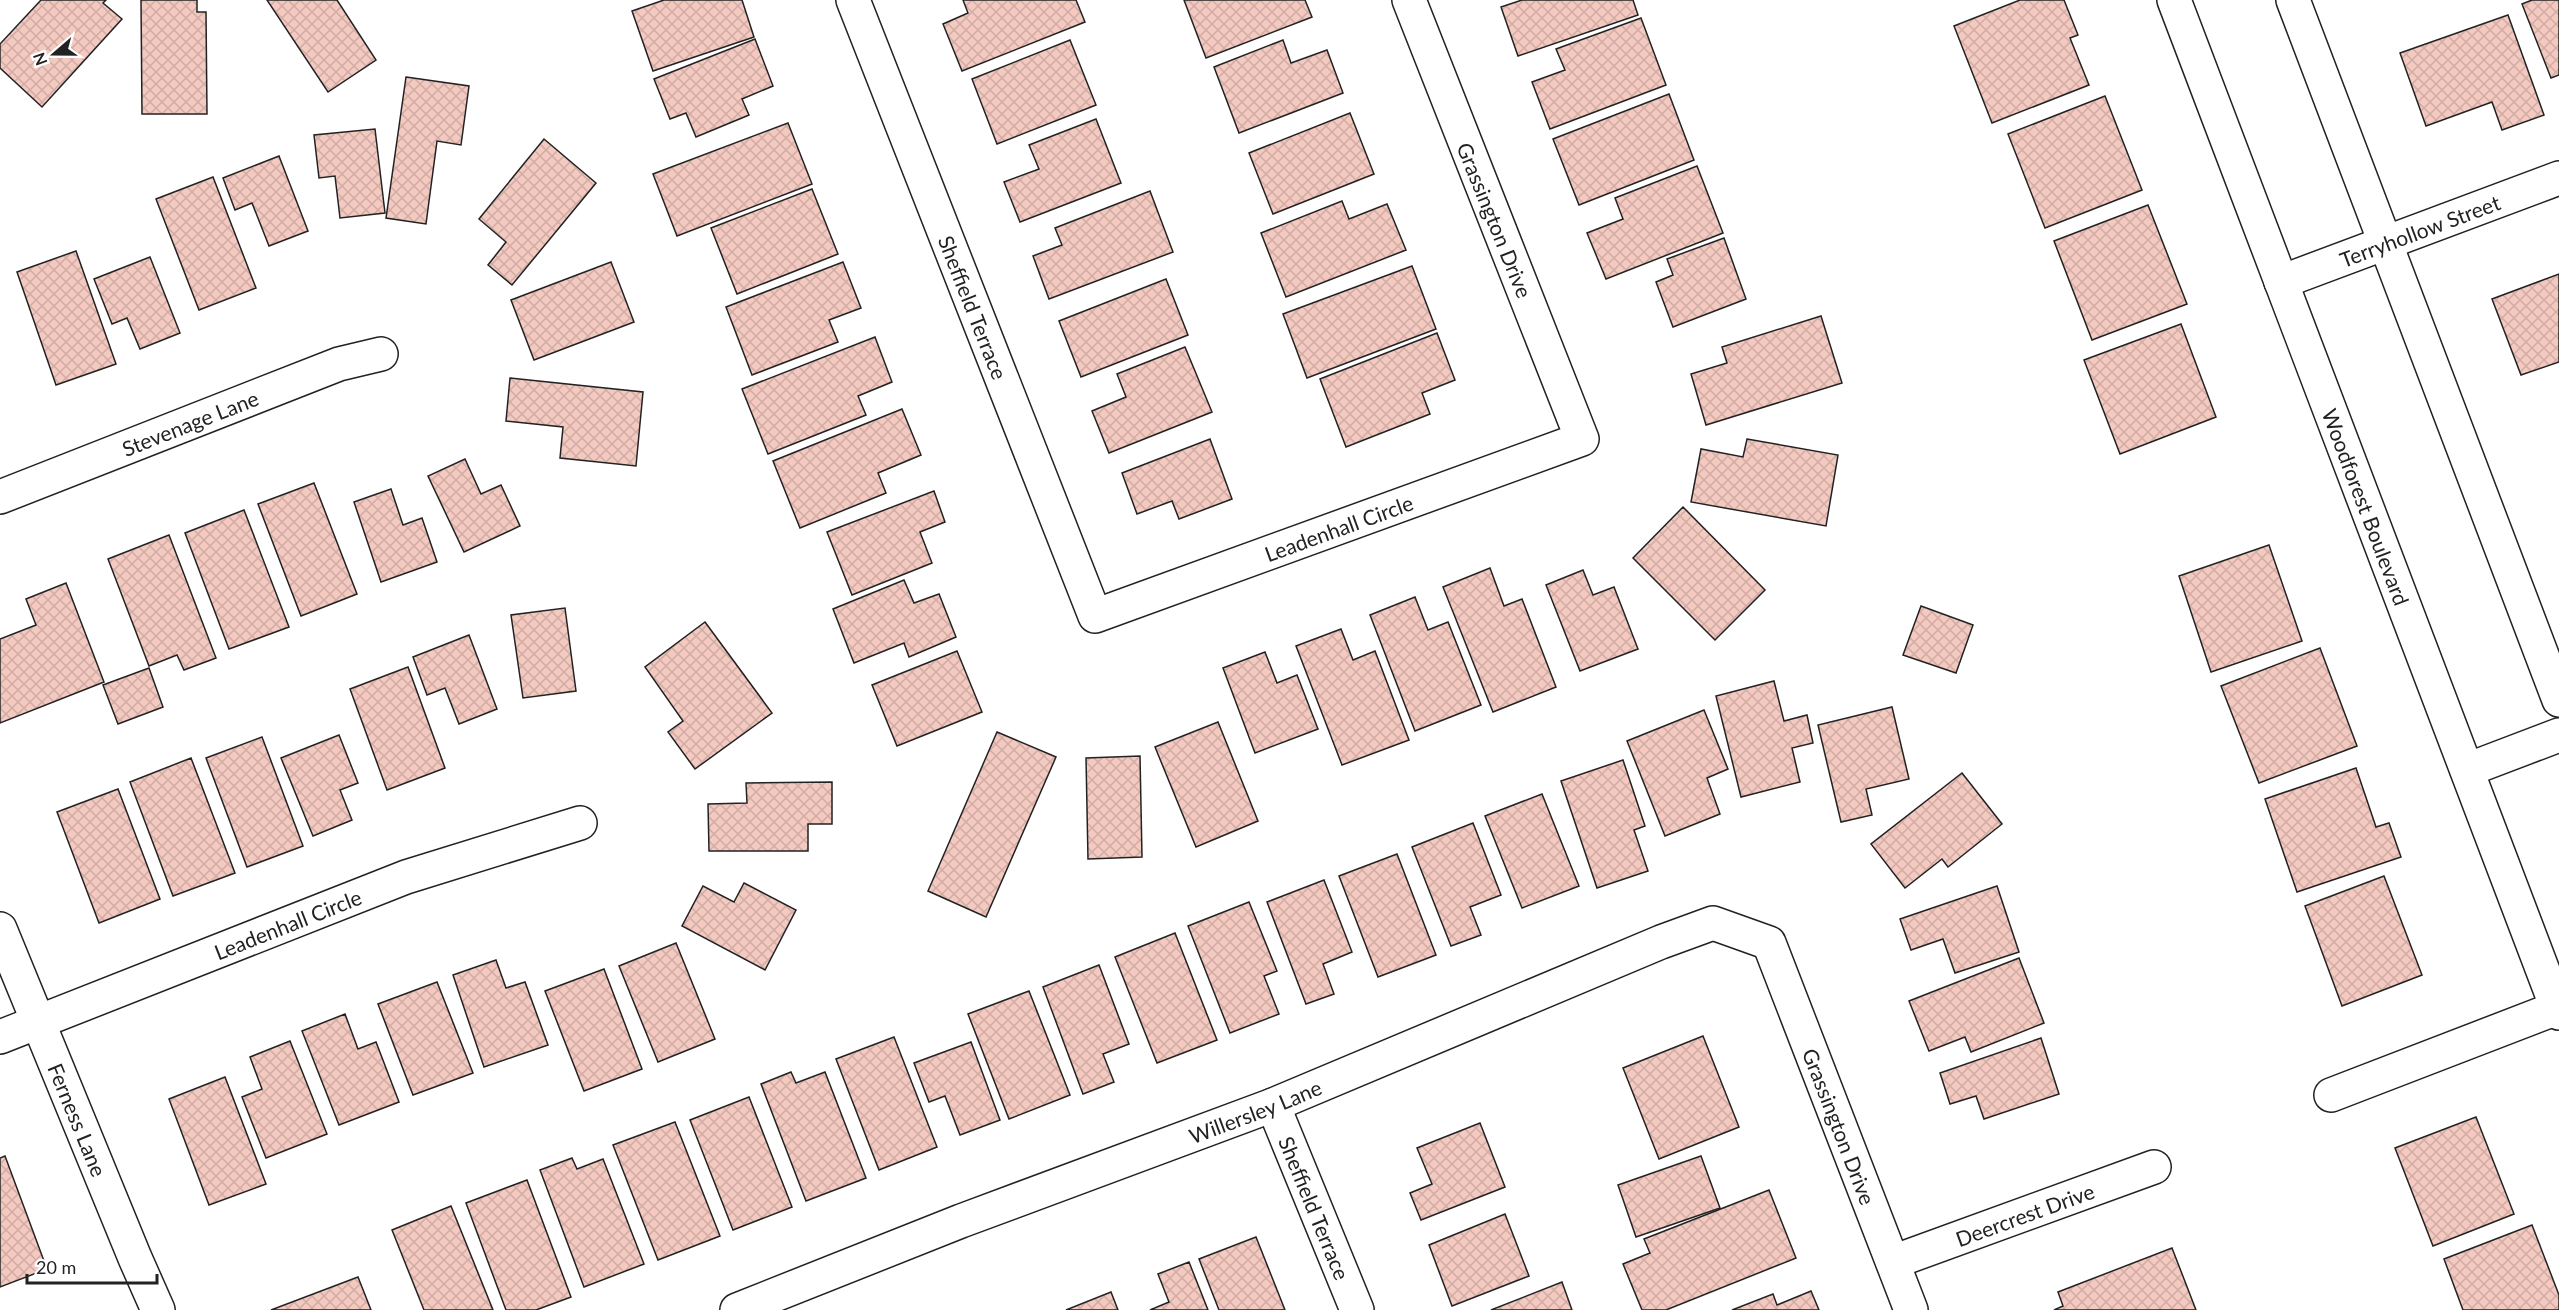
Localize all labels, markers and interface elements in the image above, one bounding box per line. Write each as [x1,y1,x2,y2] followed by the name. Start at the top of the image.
[24,24,84,84] north arrow
[28,50,50,68] text: N
[1452,139,1538,301] street label: Grassington Drive
[2336,189,2504,271] street label: Terryhollow Street
[934,232,1013,383] street label: Sheffield Terrace
[118,384,262,460] street label: Stevenage Lane
[2318,405,2415,608] street label: Woodforest Boulevard
[1261,489,1416,566] street label: Leadenhall Circle
[210,883,365,964] street label: Leadenhall Circle
[1798,1044,1881,1208] street label: Grassington Drive
[44,1059,113,1180] street label: Ferness Lane
[1185,1074,1325,1148] street label: Willersley Lane
[1275,1132,1356,1283] street label: Sheffield Terrace
[1952,1177,2097,1251] street label: Deercrest Drive
[27,1247,158,1285] scale bar
[36,1256,76,1278] text: 20 m

